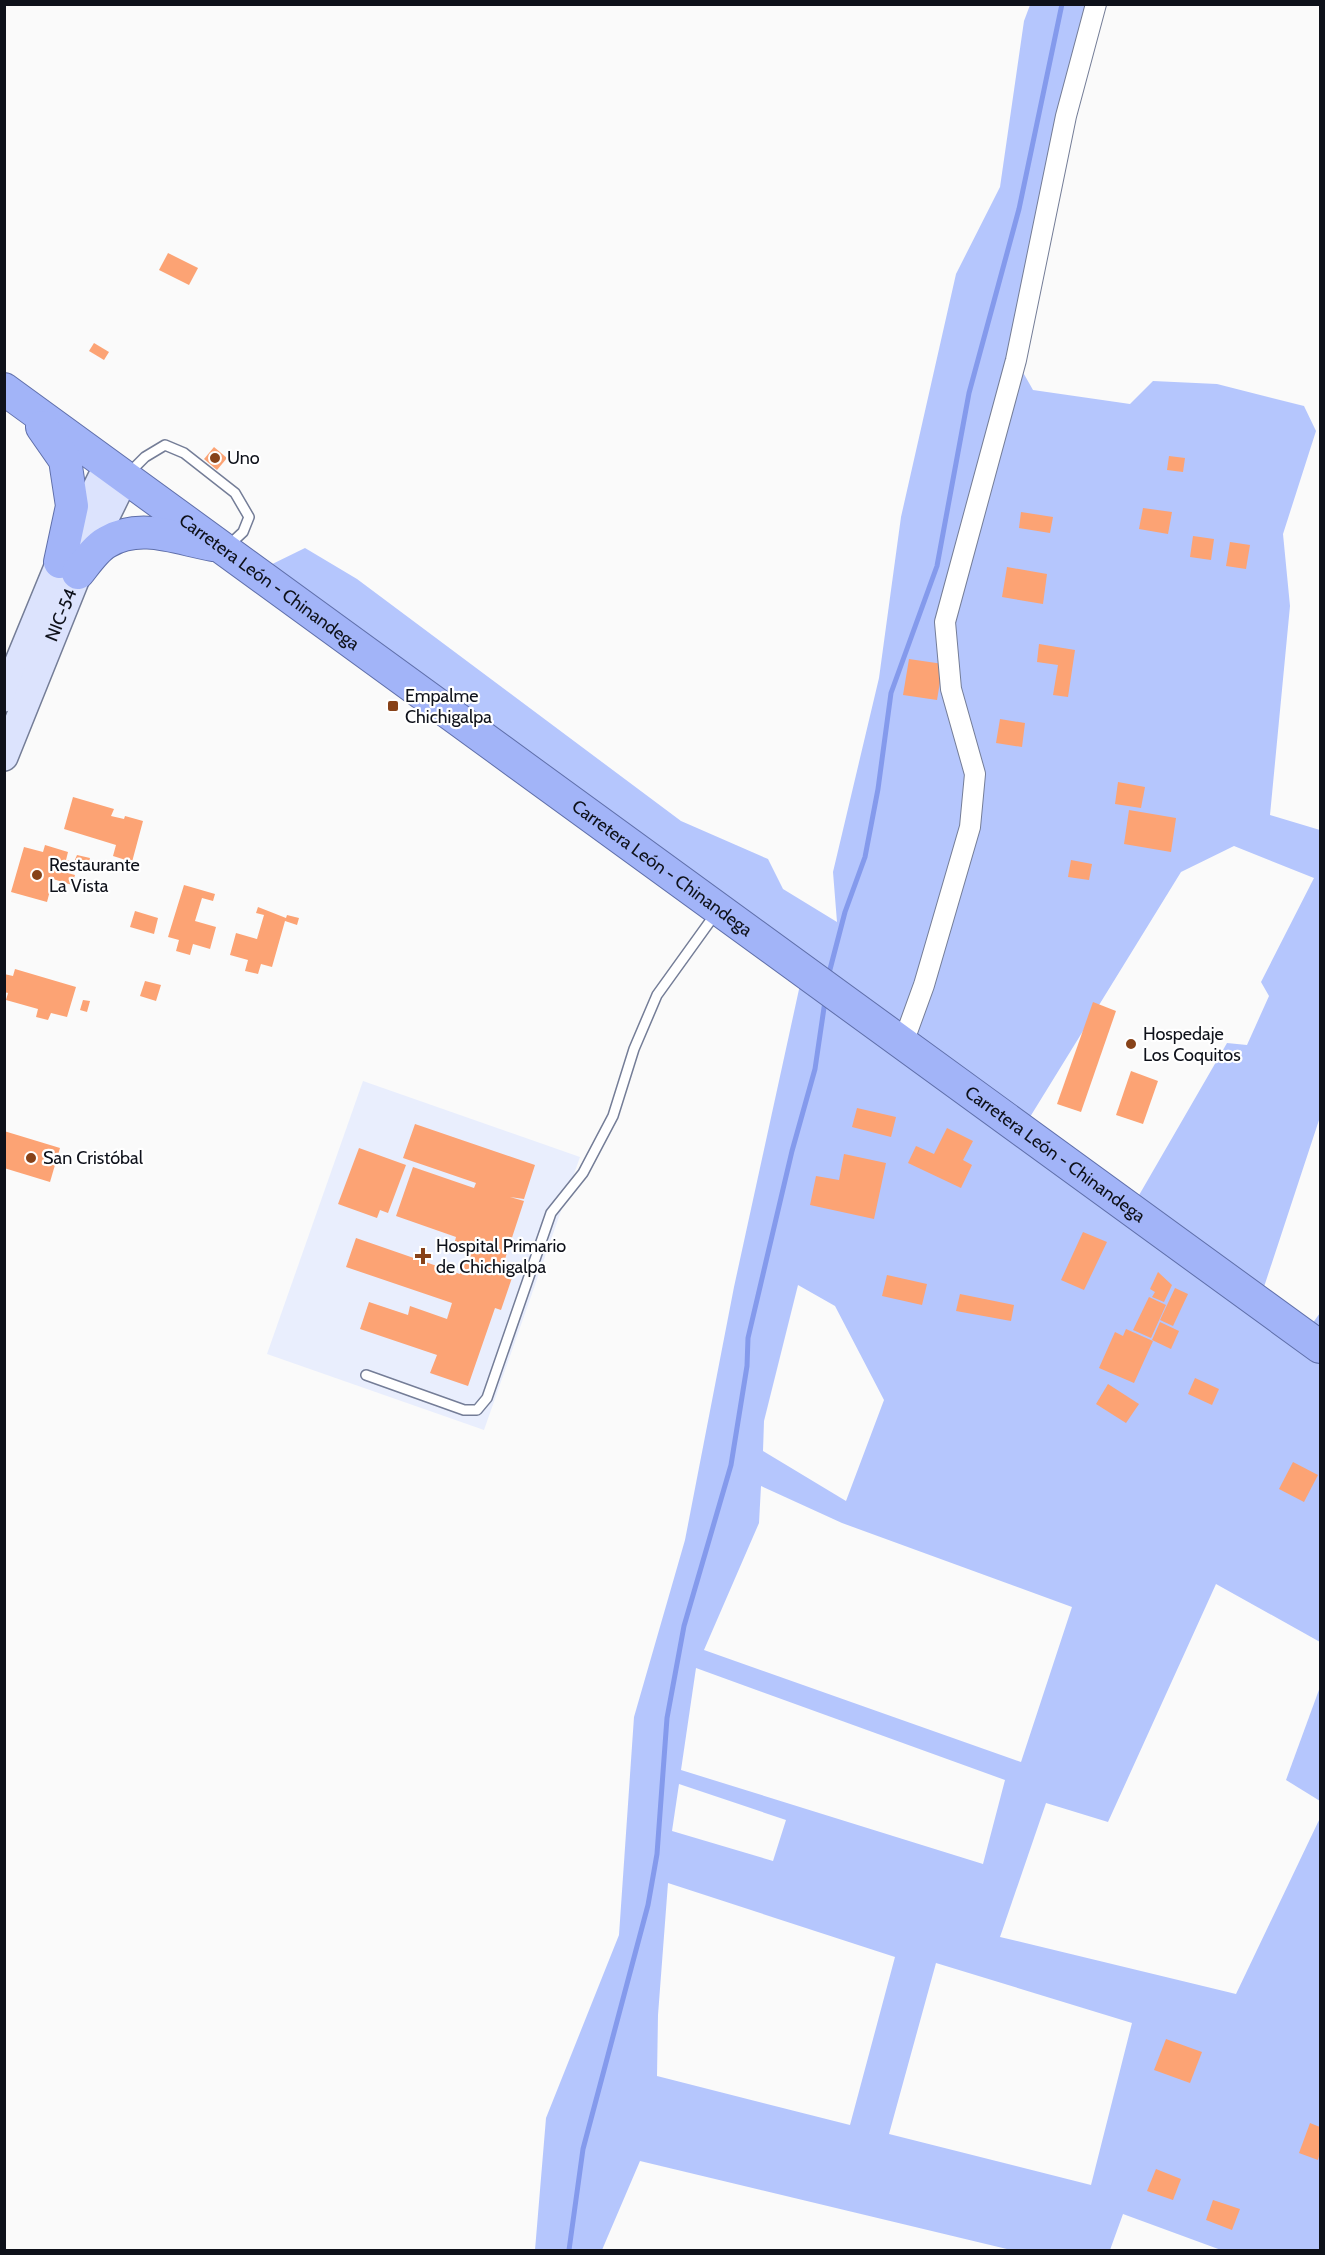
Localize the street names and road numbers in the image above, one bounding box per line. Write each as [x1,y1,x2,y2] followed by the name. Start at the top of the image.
[175,509,364,655] street label: Carretera León - Chinandega
[41,585,82,645] street label: NIC-54
[568,795,757,941] street label: Carretera León - Chinandega
[961,1081,1150,1227] street label: Carretera León - Chinandega

